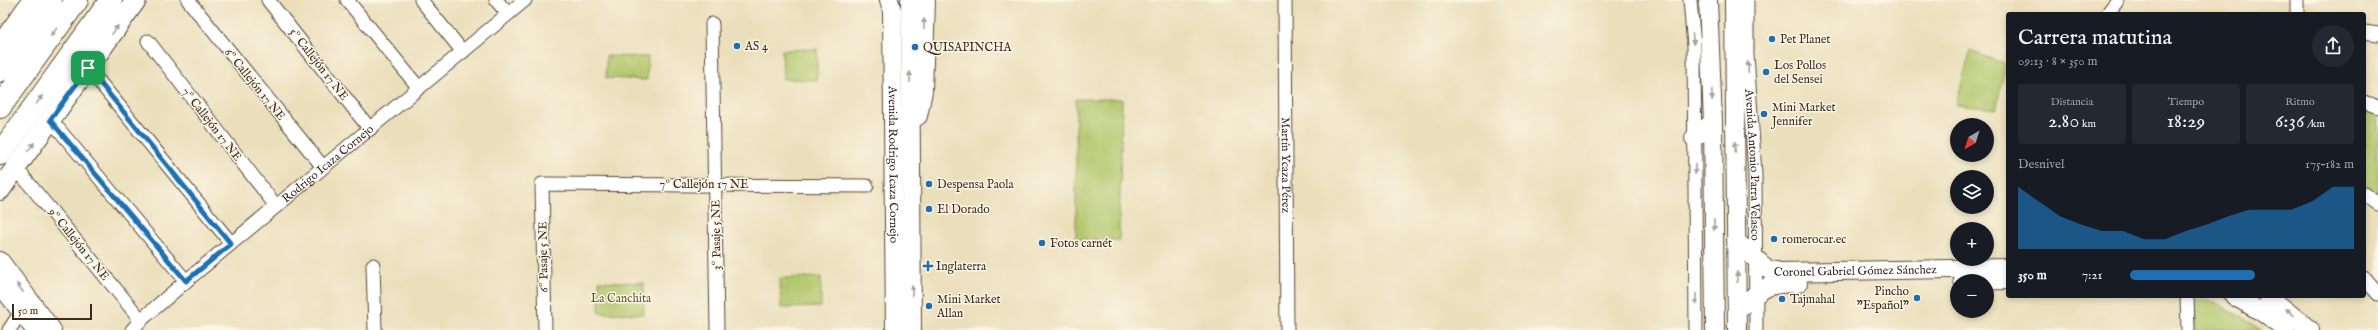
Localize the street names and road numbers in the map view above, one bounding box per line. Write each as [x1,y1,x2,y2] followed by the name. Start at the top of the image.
[286,25,351,103] street label: 5º Callejón 17 NE
[221,45,288,123] street label: 6º Callejón 17 NE
[178,85,245,164] street label: 7º Callejón 17 NE
[885,85,901,244] street label: Avenida Rodrigo Icaza Cornejo
[1741,88,1762,241] street label: Avenida Antonio Parra Velasco
[1278,117,1293,214] street label: Martín Ycaza Pérez
[279,121,377,206] street label: Rodrigo Icaza Cornejo
[660,177,748,192] street label: 7º Callejón 17 NE
[708,200,725,270] street label: 3º Pasaje 5 NE
[44,204,112,283] street label: 9º Callejón 17 NE
[535,221,552,293] street label: 6º Pasaje 5 NE
[1772,262,1937,280] street label: Coronel Gabriel Gómez Sánchez

